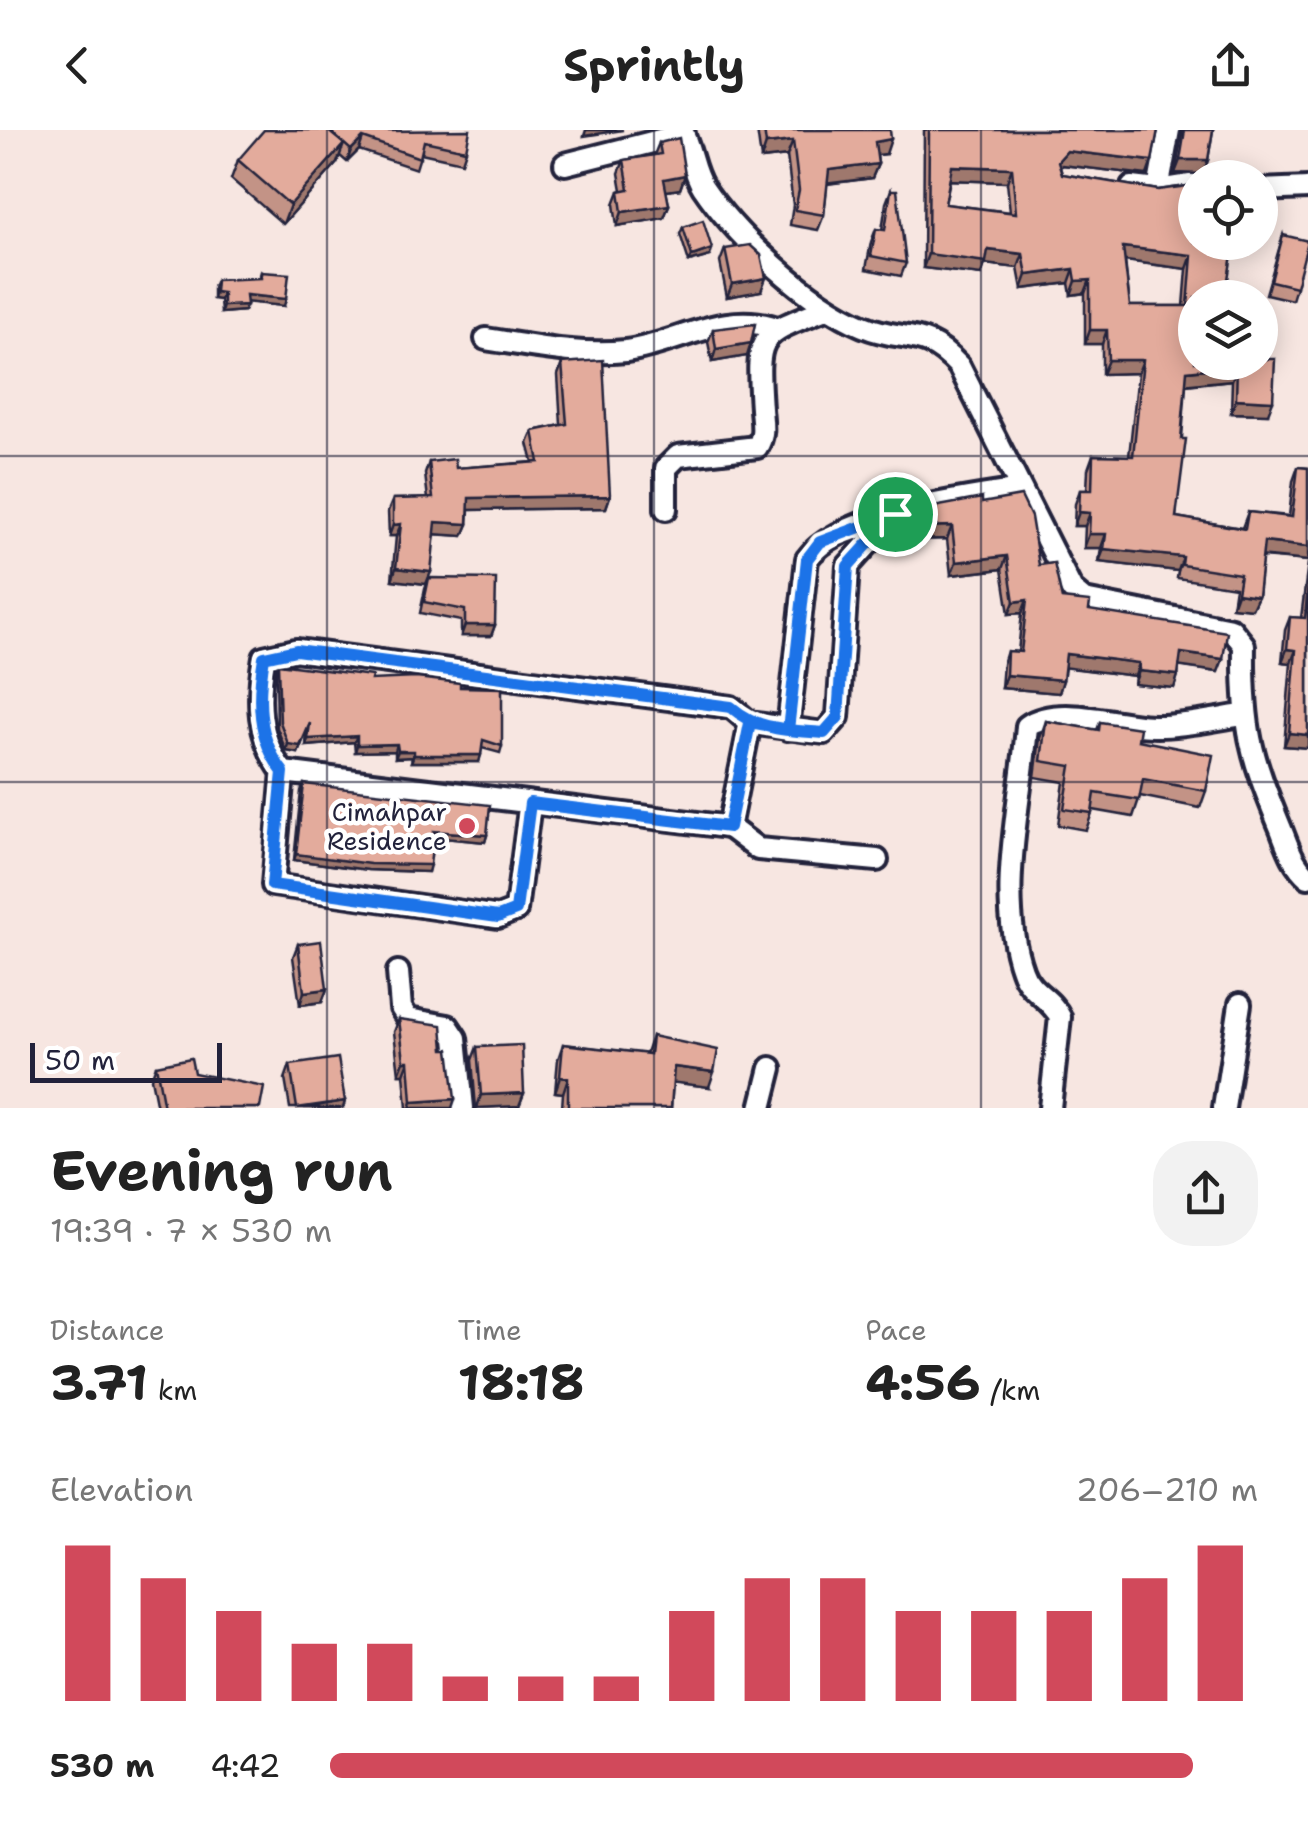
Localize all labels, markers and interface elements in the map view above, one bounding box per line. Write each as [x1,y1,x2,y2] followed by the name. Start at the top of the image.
[563,35,745,95] text: Sprintly
[50,38,105,93] icon: back
[1203,38,1258,93] icon: share
[1178,160,1278,380] map controls
[1178,160,1278,260] button: locate
[1178,280,1278,380] button: layers
[853,472,938,557] pin
[868,487,923,542] icon: arrive
[327,795,447,858] place label: Cimahpar Residence
[456,815,478,837] marker: Cimahpar Residence
[30,1038,222,1083] scale bar
[45,1041,115,1079] text: 50 m
[50,1134,393,1208] text: Evening run
[1153,1141,1258,1246] button: share
[50,1209,332,1252] text: 19:39 · 7 × 530 m
[50,1311,165,1349] text: Distance
[458,1311,522,1349] text: Time
[865,1311,927,1349] text: Pace
[50,1349,148,1416] text: 3.71
[458,1349,585,1416] text: 18:18
[865,1349,981,1416] text: 4:56
[148,1371,197,1409] text: km
[981,1371,1040,1409] text: /km
[50,1468,193,1511] text: Elevation
[1076,1468,1258,1511] text: 206–210 m
[50,1744,154,1787] text: 530 m
[210,1744,281,1787] text: 4:42

